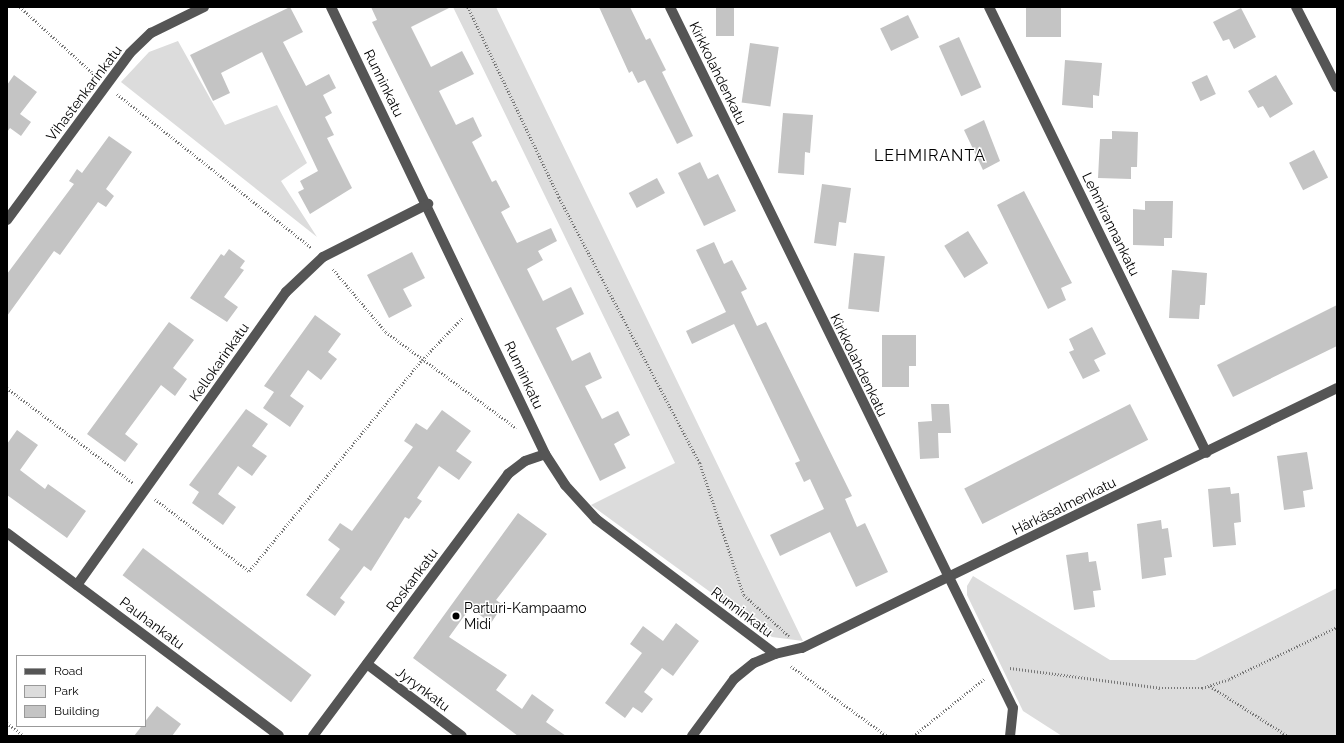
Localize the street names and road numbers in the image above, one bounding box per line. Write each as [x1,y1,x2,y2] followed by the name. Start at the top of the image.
[686,19,750,127] street label: Kirkkolahdenkatu
[43,42,125,144] street label: Vihastenkarinkatu
[360,47,408,119] street label: Runninkatu
[1079,170,1143,278] street label: Lehmirannankatu
[827,311,891,419] street label: Kirkkolahdenkatu
[186,320,252,404] street label: Kellokarinkatu
[501,338,547,412] street label: Runninkatu
[1009,474,1119,538] street label: Härkäsalmenkatu
[383,545,441,615] street label: Roskankatu
[708,583,776,641] street label: Runninkatu
[116,593,188,653] street label: Pauhankatu
[393,663,453,715] street label: Jyrynkatu

